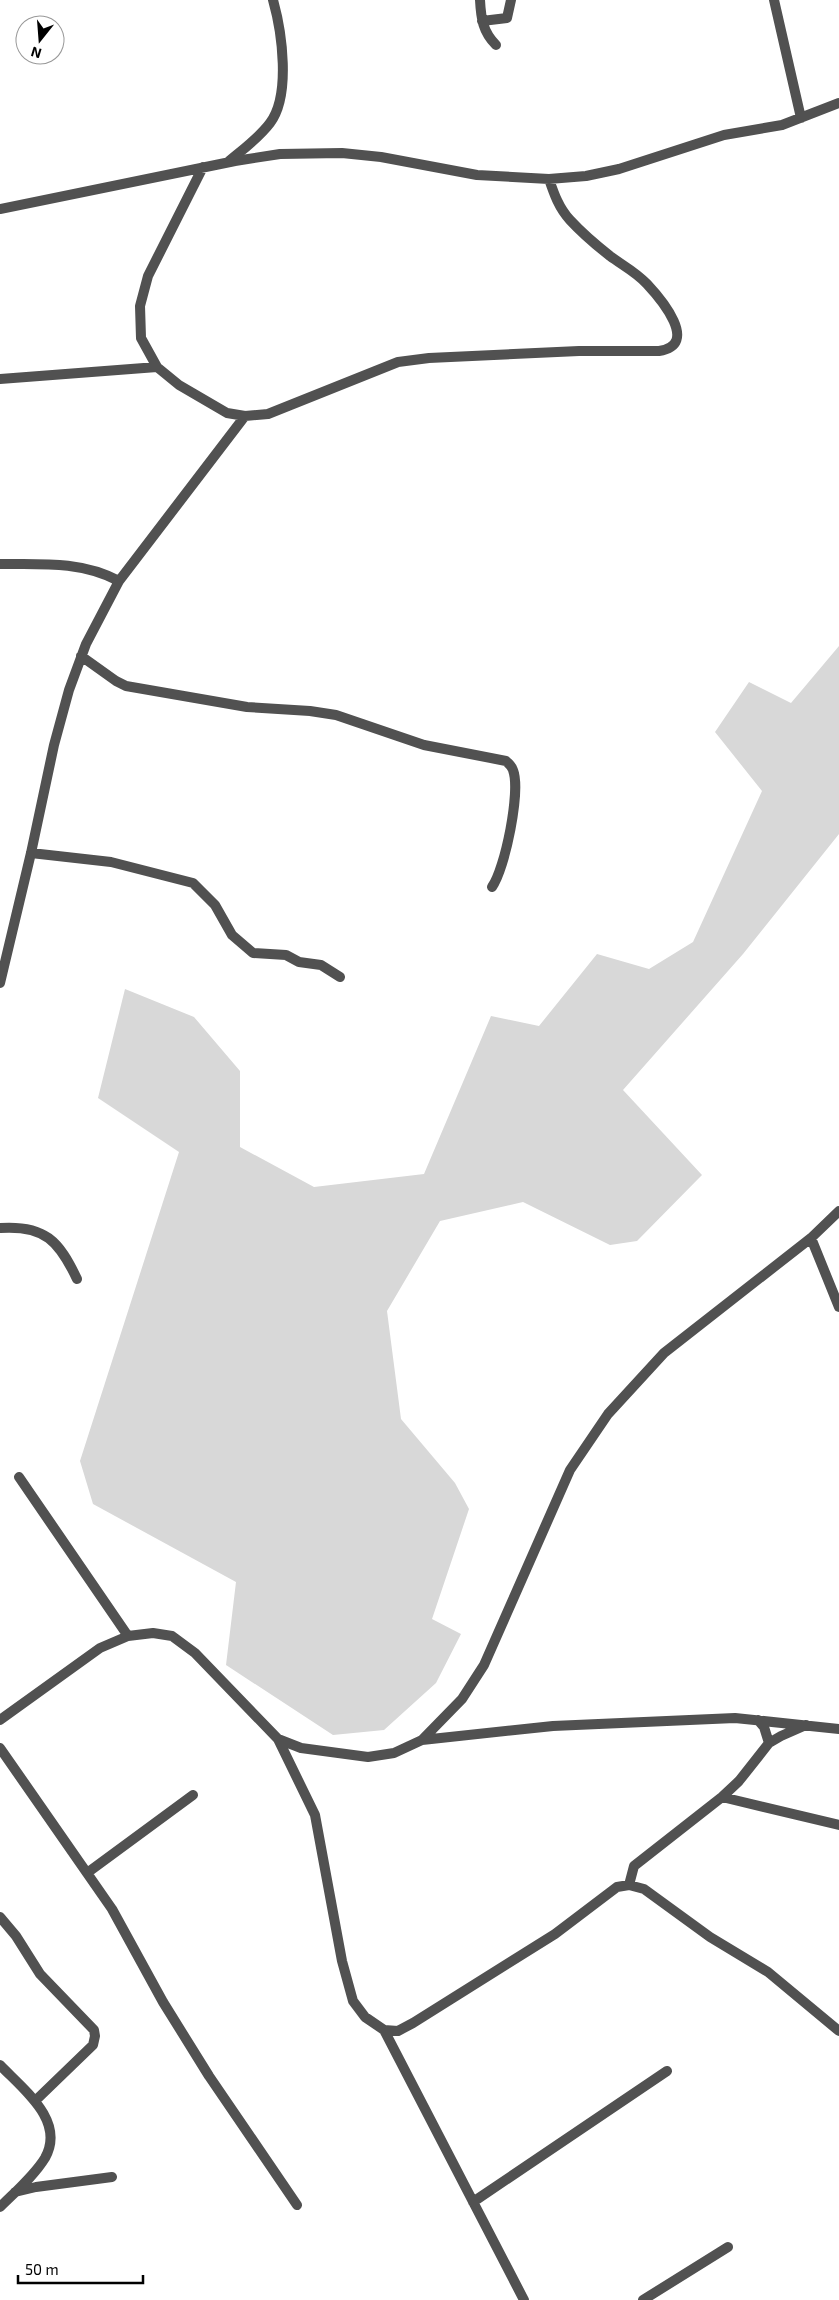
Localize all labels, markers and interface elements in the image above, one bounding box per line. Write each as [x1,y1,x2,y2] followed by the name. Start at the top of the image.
[15,15,65,65] north arrow
[29,43,43,63] text: N
[18,2252,142,2284] scale bar
[25,2260,59,2278] text: 50 m

